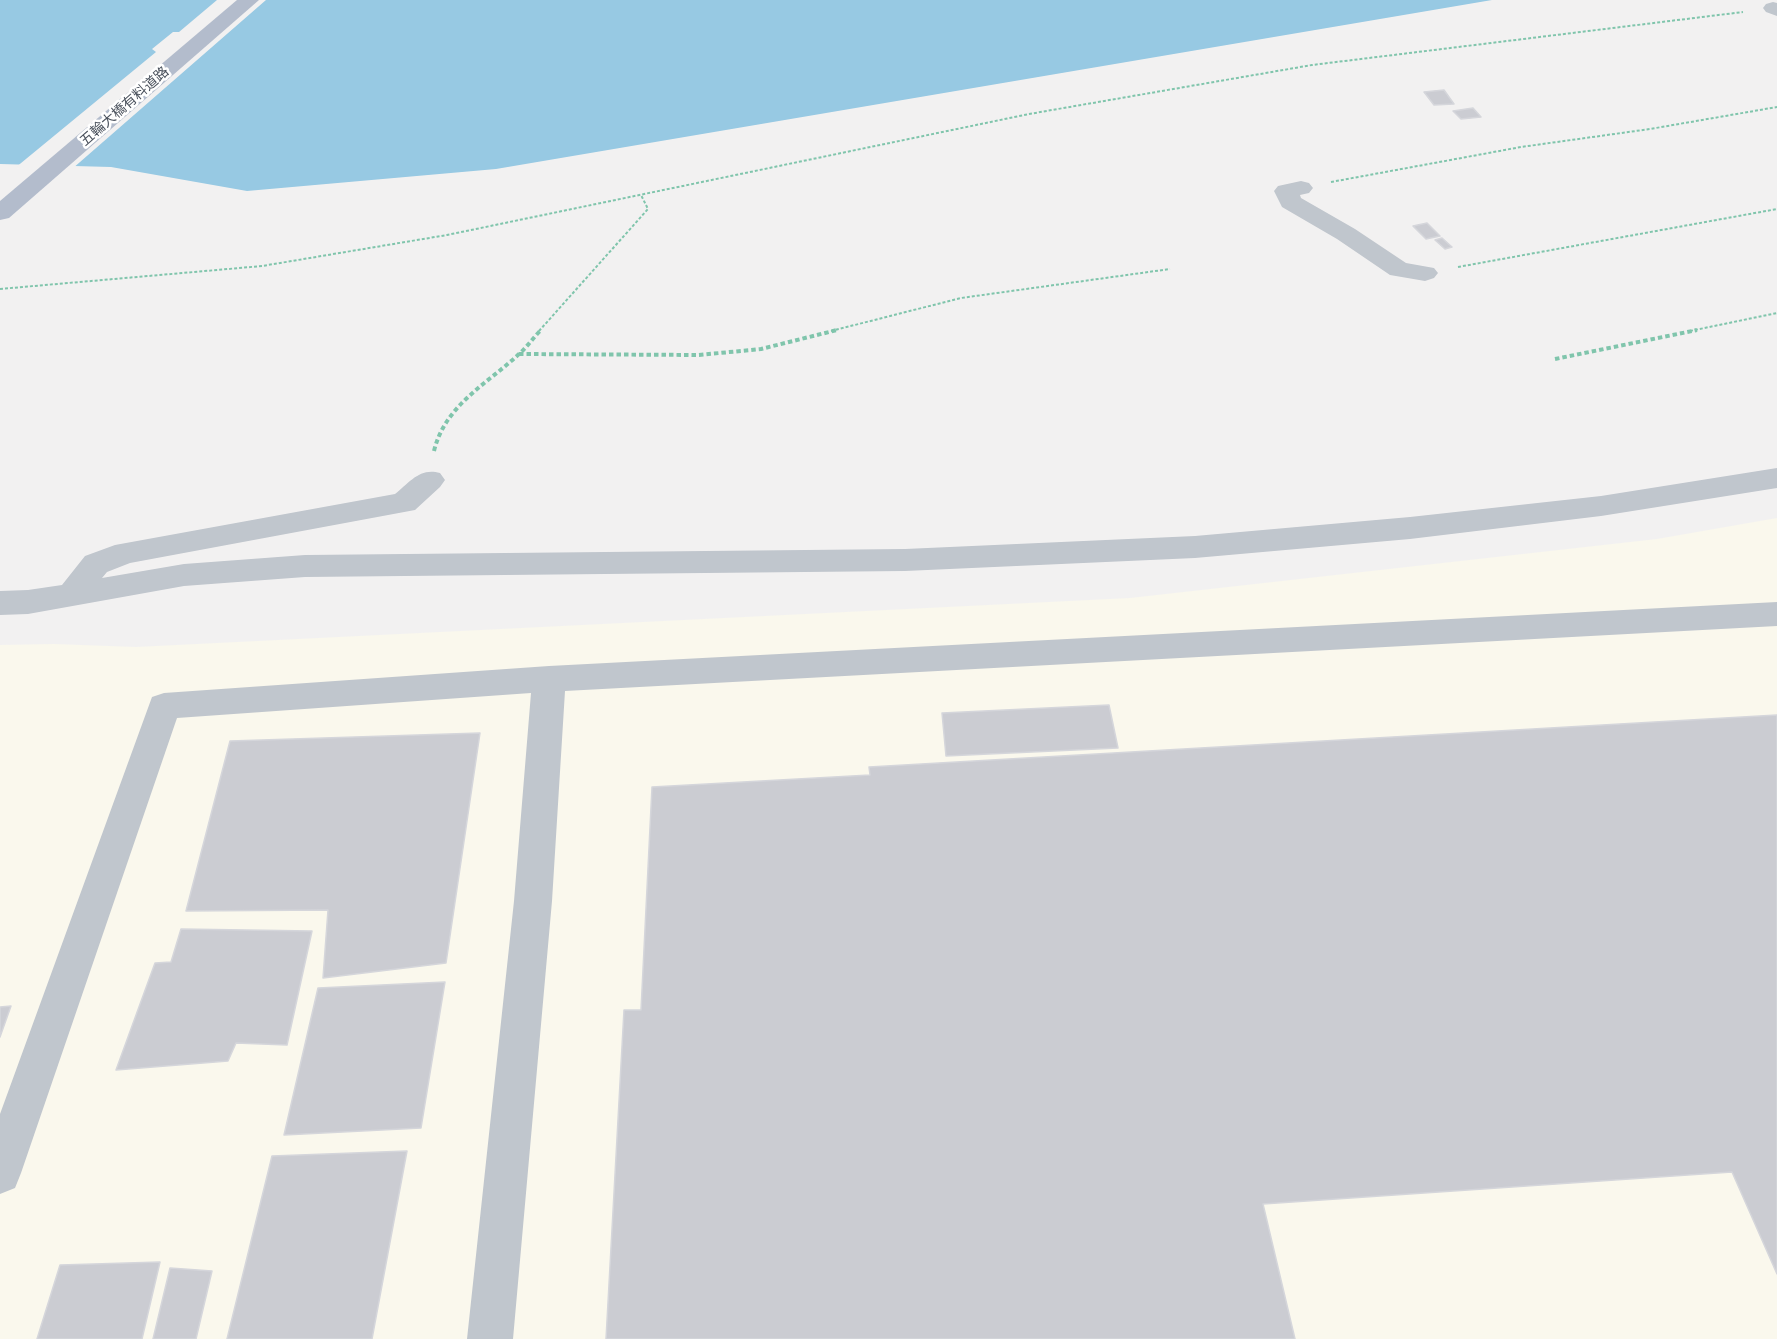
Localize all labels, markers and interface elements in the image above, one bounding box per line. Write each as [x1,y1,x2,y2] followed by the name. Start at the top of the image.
[77,64,173,150] street label: 五輪大橋有料道路

